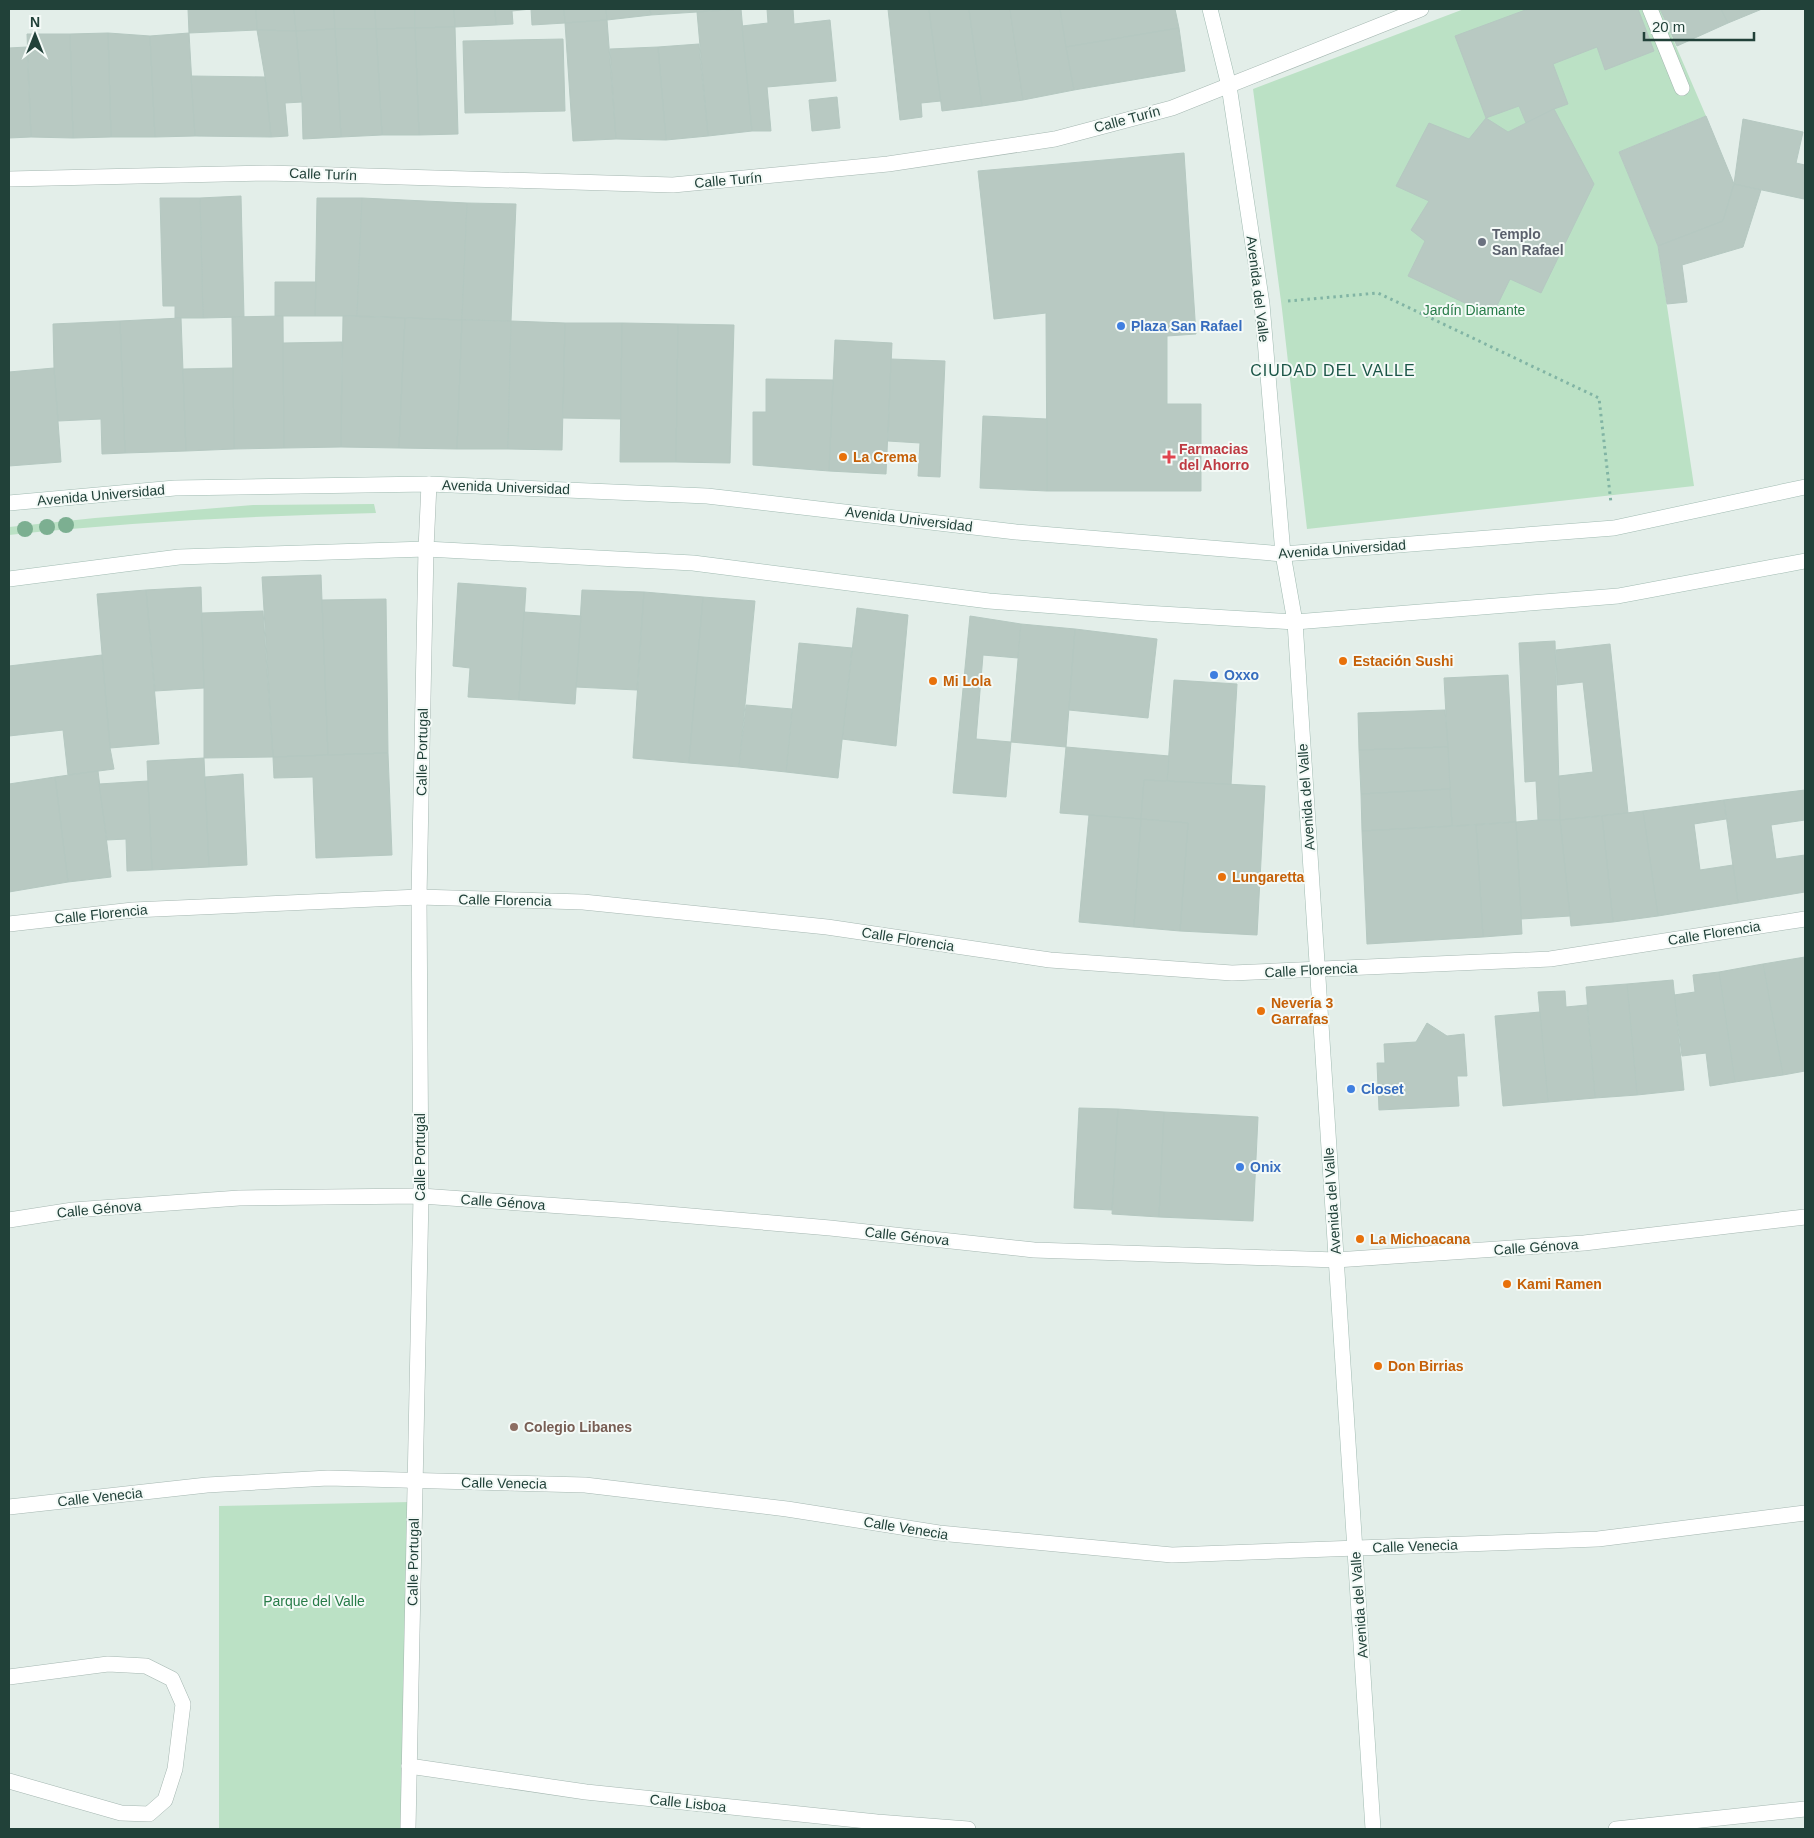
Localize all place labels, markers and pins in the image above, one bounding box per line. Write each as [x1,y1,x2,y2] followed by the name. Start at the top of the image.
[1492,226,1564,258] place label: Templo San Rafael
[1476,236,1488,248] marker: Templo San Rafael
[1131,318,1242,334] place label: Plaza San Rafael
[1115,320,1127,332] marker: Plaza San Rafael
[1179,441,1249,473] place label: Farmacias del Ahorro
[853,449,917,465] place label: La Crema
[837,451,849,463] marker: La Crema
[1163,451,1175,463] marker: Farmacias del Ahorro
[1353,653,1453,669] place label: Estación Sushi
[1337,655,1349,667] marker: Estación Sushi
[1224,667,1259,683] place label: Oxxo
[1208,669,1220,681] marker: Oxxo
[943,673,991,689] place label: Mi Lola
[927,675,939,687] marker: Mi Lola
[1232,869,1305,885] place label: Lungaretta
[1216,871,1228,883] marker: Lungaretta
[1271,995,1333,1027] place label: Nevería 3 Garrafas
[1255,1005,1267,1017] marker: Nevería 3 Garrafas
[1361,1081,1404,1097] place label: Closet
[1345,1083,1357,1095] marker: Closet
[1250,1159,1281,1175] place label: Onix
[1234,1161,1246,1173] marker: Onix
[1370,1231,1471,1247] place label: La Michoacana
[1354,1233,1366,1245] marker: La Michoacana
[1517,1276,1602,1292] place label: Kami Ramen
[1501,1278,1513,1290] marker: Kami Ramen
[1388,1358,1464,1374] place label: Don Birrias
[1372,1360,1384,1372] marker: Don Birrias
[524,1419,632,1435] place label: Colegio Libanes
[508,1421,520,1433] marker: Colegio Libanes

